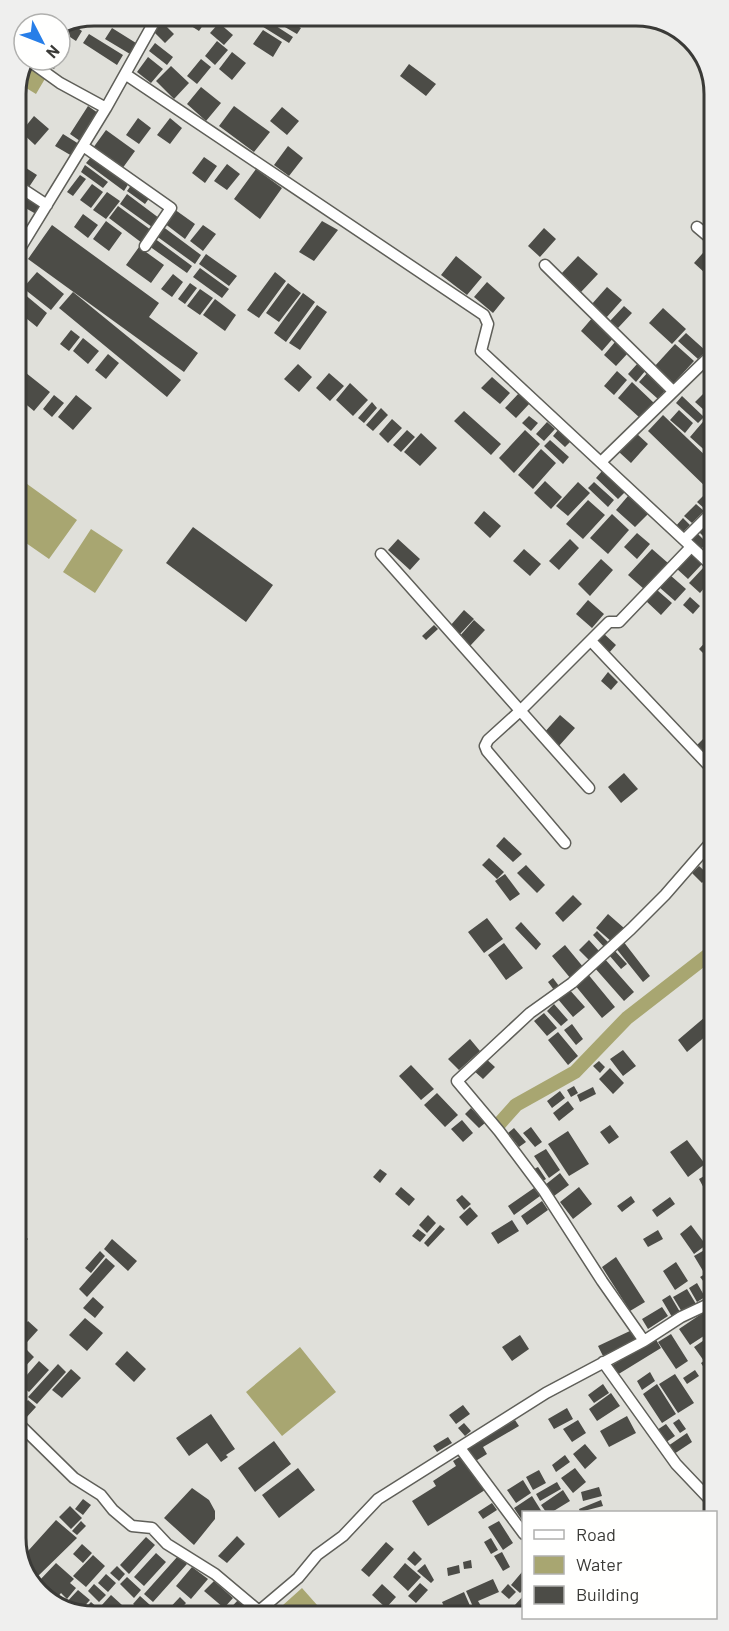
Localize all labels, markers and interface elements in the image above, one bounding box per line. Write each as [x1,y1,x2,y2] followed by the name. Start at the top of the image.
[12,12,72,72] north arrow
[43,42,64,63] text: N
[522,1511,717,1619] legend
[576,1523,616,1545] text: Road
[576,1553,623,1575] text: Water
[576,1583,639,1605] text: Building

